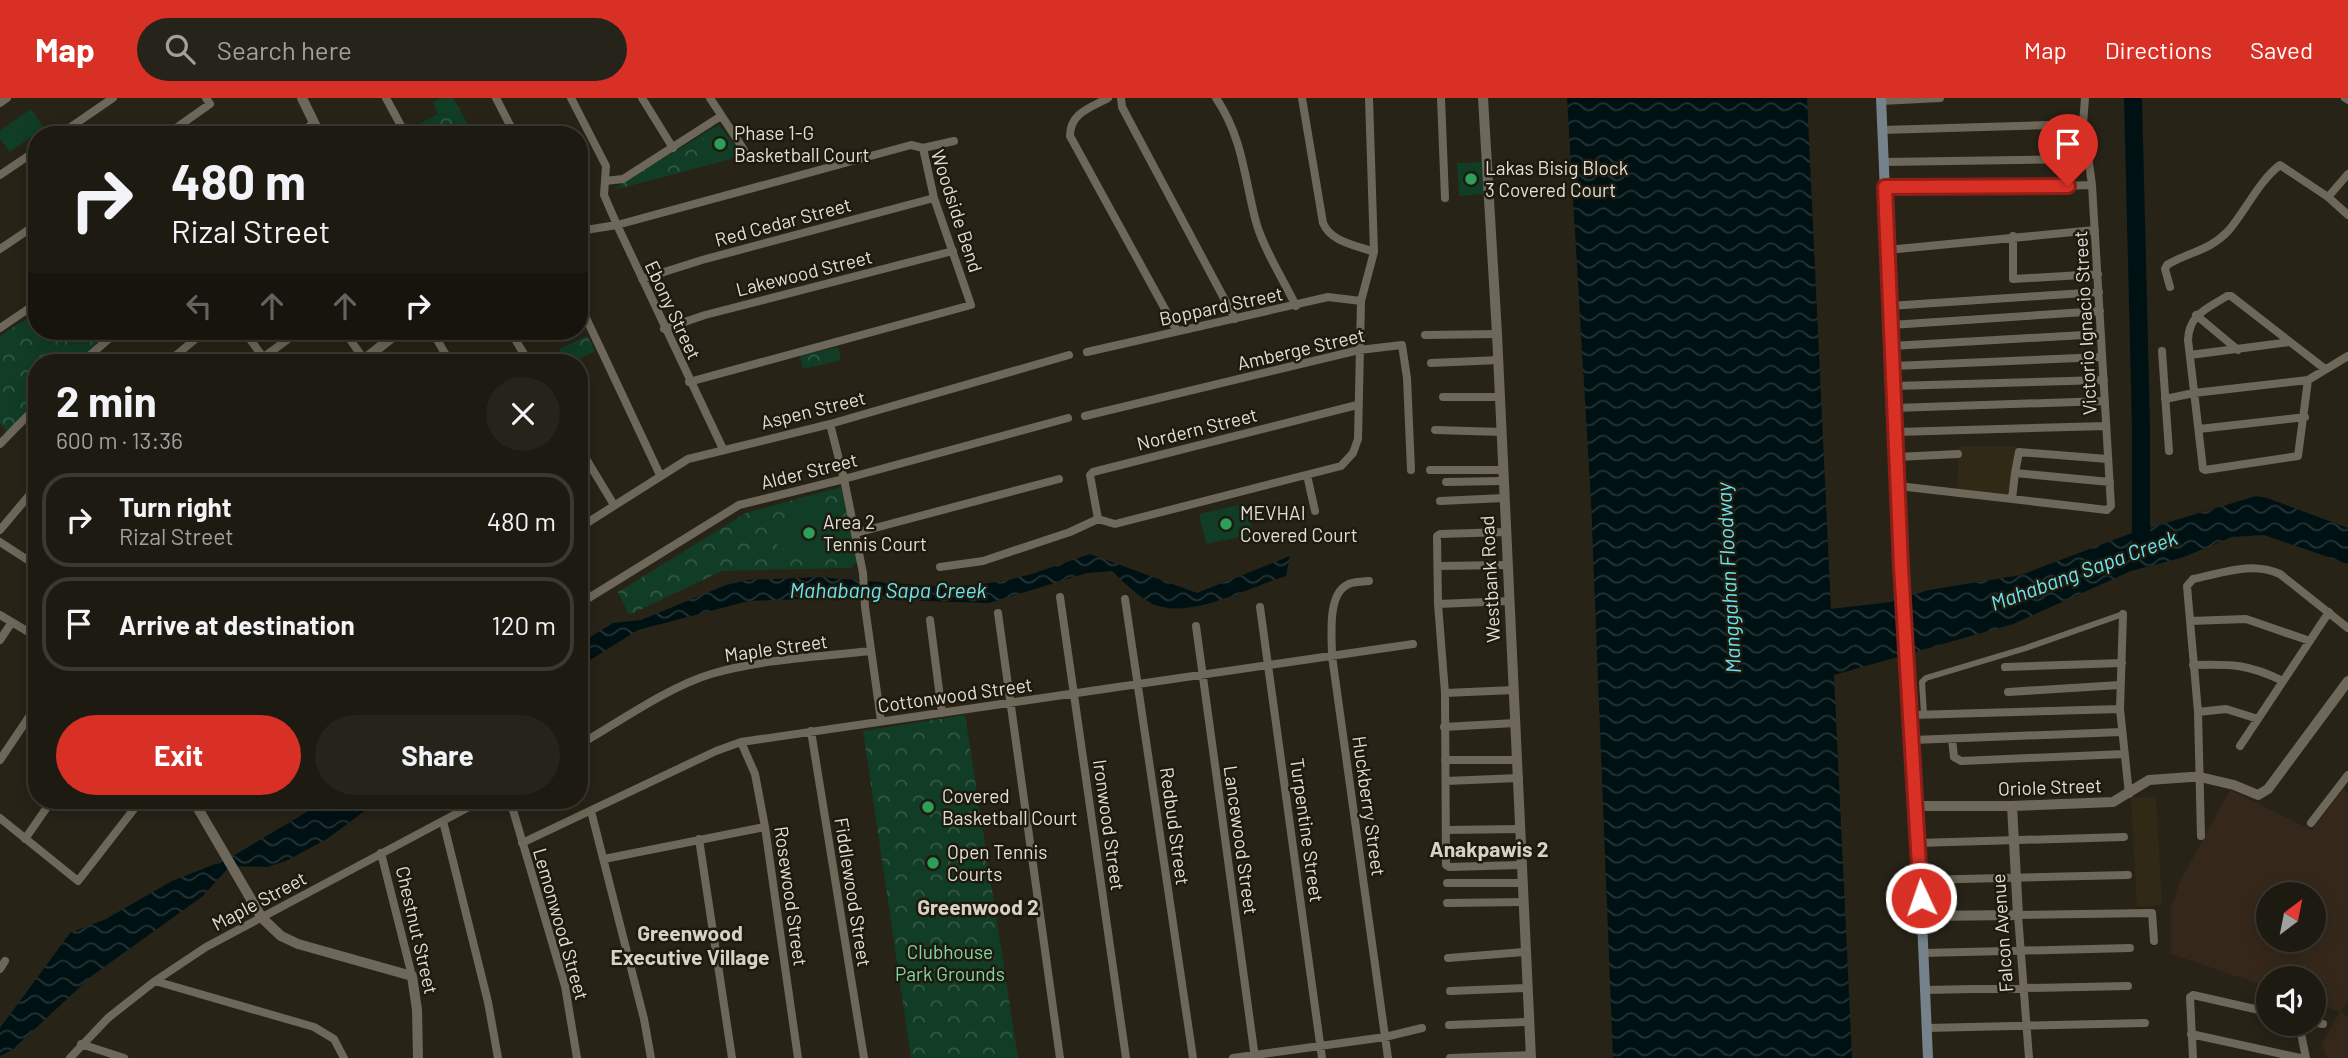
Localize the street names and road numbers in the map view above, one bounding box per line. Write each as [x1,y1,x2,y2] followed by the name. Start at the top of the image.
[927,147,988,275] street label: Woodside Bend
[712,192,854,251] street label: Red Cedar Street
[2068,230,2101,416] street label: Victorio Ignacio Street
[733,244,874,301] street label: Lakewood Street
[641,257,706,363] street label: Ebony Street
[1157,281,1285,330] street label: Boppard Street
[1235,323,1367,374] street label: Amberge Street
[758,385,868,434] street label: Aspen Street
[1134,402,1260,455] street label: Nordern Street
[758,447,860,494] street label: Alder Street
[1475,515,1504,643] street label: Westbank Road
[723,629,829,666] street label: Maple Street
[876,672,1034,717] street label: Cottonwood Street
[1348,734,1391,877] street label: Huckberry Street
[1286,756,1329,904] street label: Turpentine Street
[1089,758,1130,892] street label: Ironwood Street
[1220,764,1263,916] street label: Lancewood Street
[1156,766,1195,886] street label: Redbud Street
[1998,773,2102,800] street label: Oriole Street
[830,816,877,968] street label: Fiddlewood Street
[770,824,813,967] street label: Rosewood Street
[529,845,594,1003] street label: Lemonwood Street
[392,864,443,996] street label: Chestnut Street
[207,866,310,935] street label: Maple Street
[1986,873,2017,993] street label: Falcon Avenue

